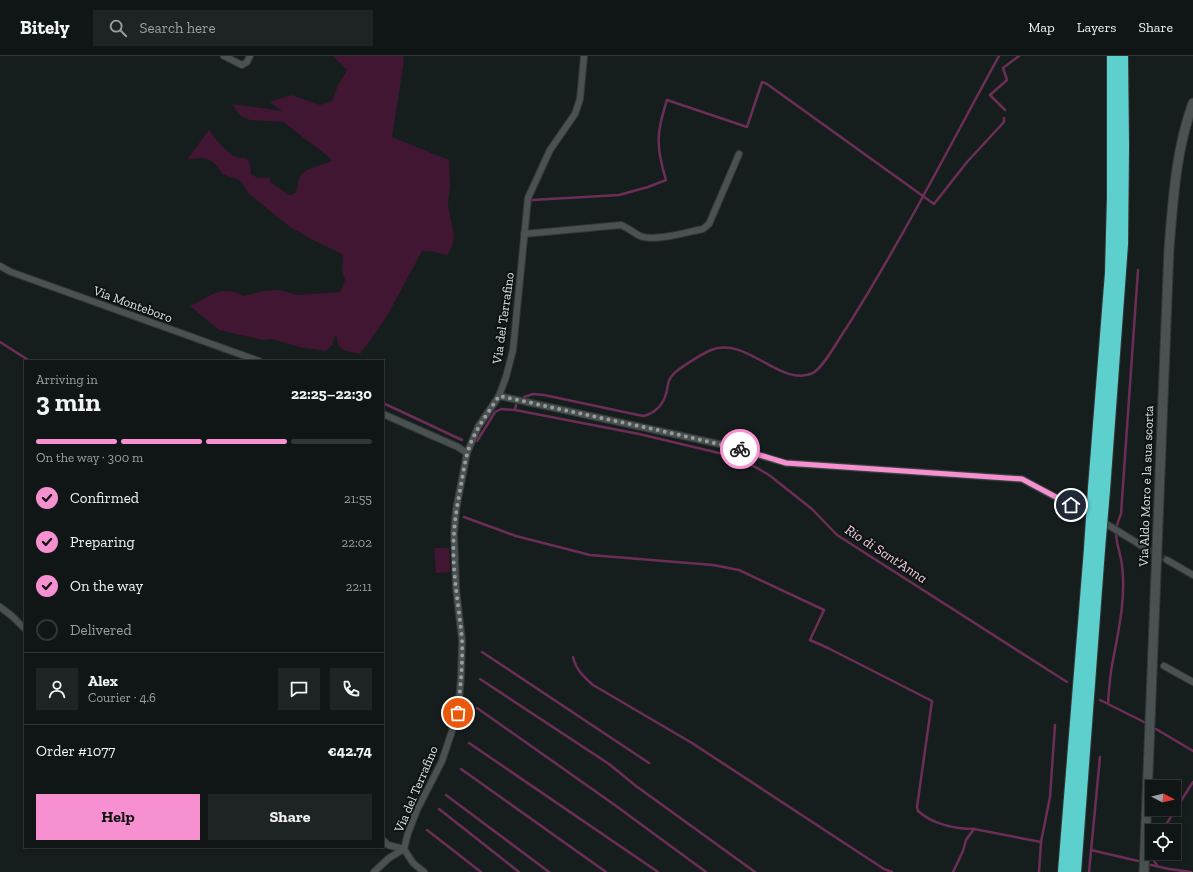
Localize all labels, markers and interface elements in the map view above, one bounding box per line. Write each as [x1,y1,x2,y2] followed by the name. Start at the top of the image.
[93,10,373,46] search box
[20,16,69,39] text: Bitely
[107,17,129,39] icon: search
[139,19,215,37] text: Search here
[1028,19,1055,36] text: Map
[1077,19,1116,36] text: Layers
[1138,19,1173,36] text: Share
[489,271,517,366] street label: Via del Terrafino
[90,282,175,325] street label: Via Monteboro
[36,372,98,387] text: Arriving in
[291,385,372,403] text: 22:25–22:30
[36,386,101,418] text: 3 min
[1136,405,1156,568] street label: Via Aldo Moro e la sua scorta
[720,429,760,469] courier
[729,438,751,460] icon: bike
[36,450,143,465] text: On the way · 300 m
[36,487,58,509] icon: check
[1054,488,1088,522] pin
[70,489,139,507] text: Confirmed
[344,491,372,506] text: 21:55
[1060,494,1082,516] icon: home
[842,521,930,587] water label: Rio di Sant'Anna
[36,531,58,553] icon: check
[70,533,135,551] text: Preparing
[342,535,372,550] text: 22:02
[36,575,58,597] icon: check
[70,577,143,595] text: On the way
[346,579,372,594] text: 22:11
[70,621,132,639] text: Delivered
[36,668,78,710] button: person
[278,668,320,710] button: chat
[330,668,372,710] button: phone
[88,672,118,690] text: Alex
[88,690,156,705] text: Courier · 4.6
[441,696,475,730] pin
[447,702,469,724] icon: bag
[36,742,115,760] text: Order #1077
[328,742,372,760] text: €42.74
[391,743,441,835] street label: Via del Terrafino
[1145,780,1181,816] north arrow
[1145,780,1181,860] map controls
[36,794,200,840] button: Help
[208,794,372,840] button: Share
[1145,824,1181,860] button: locate

